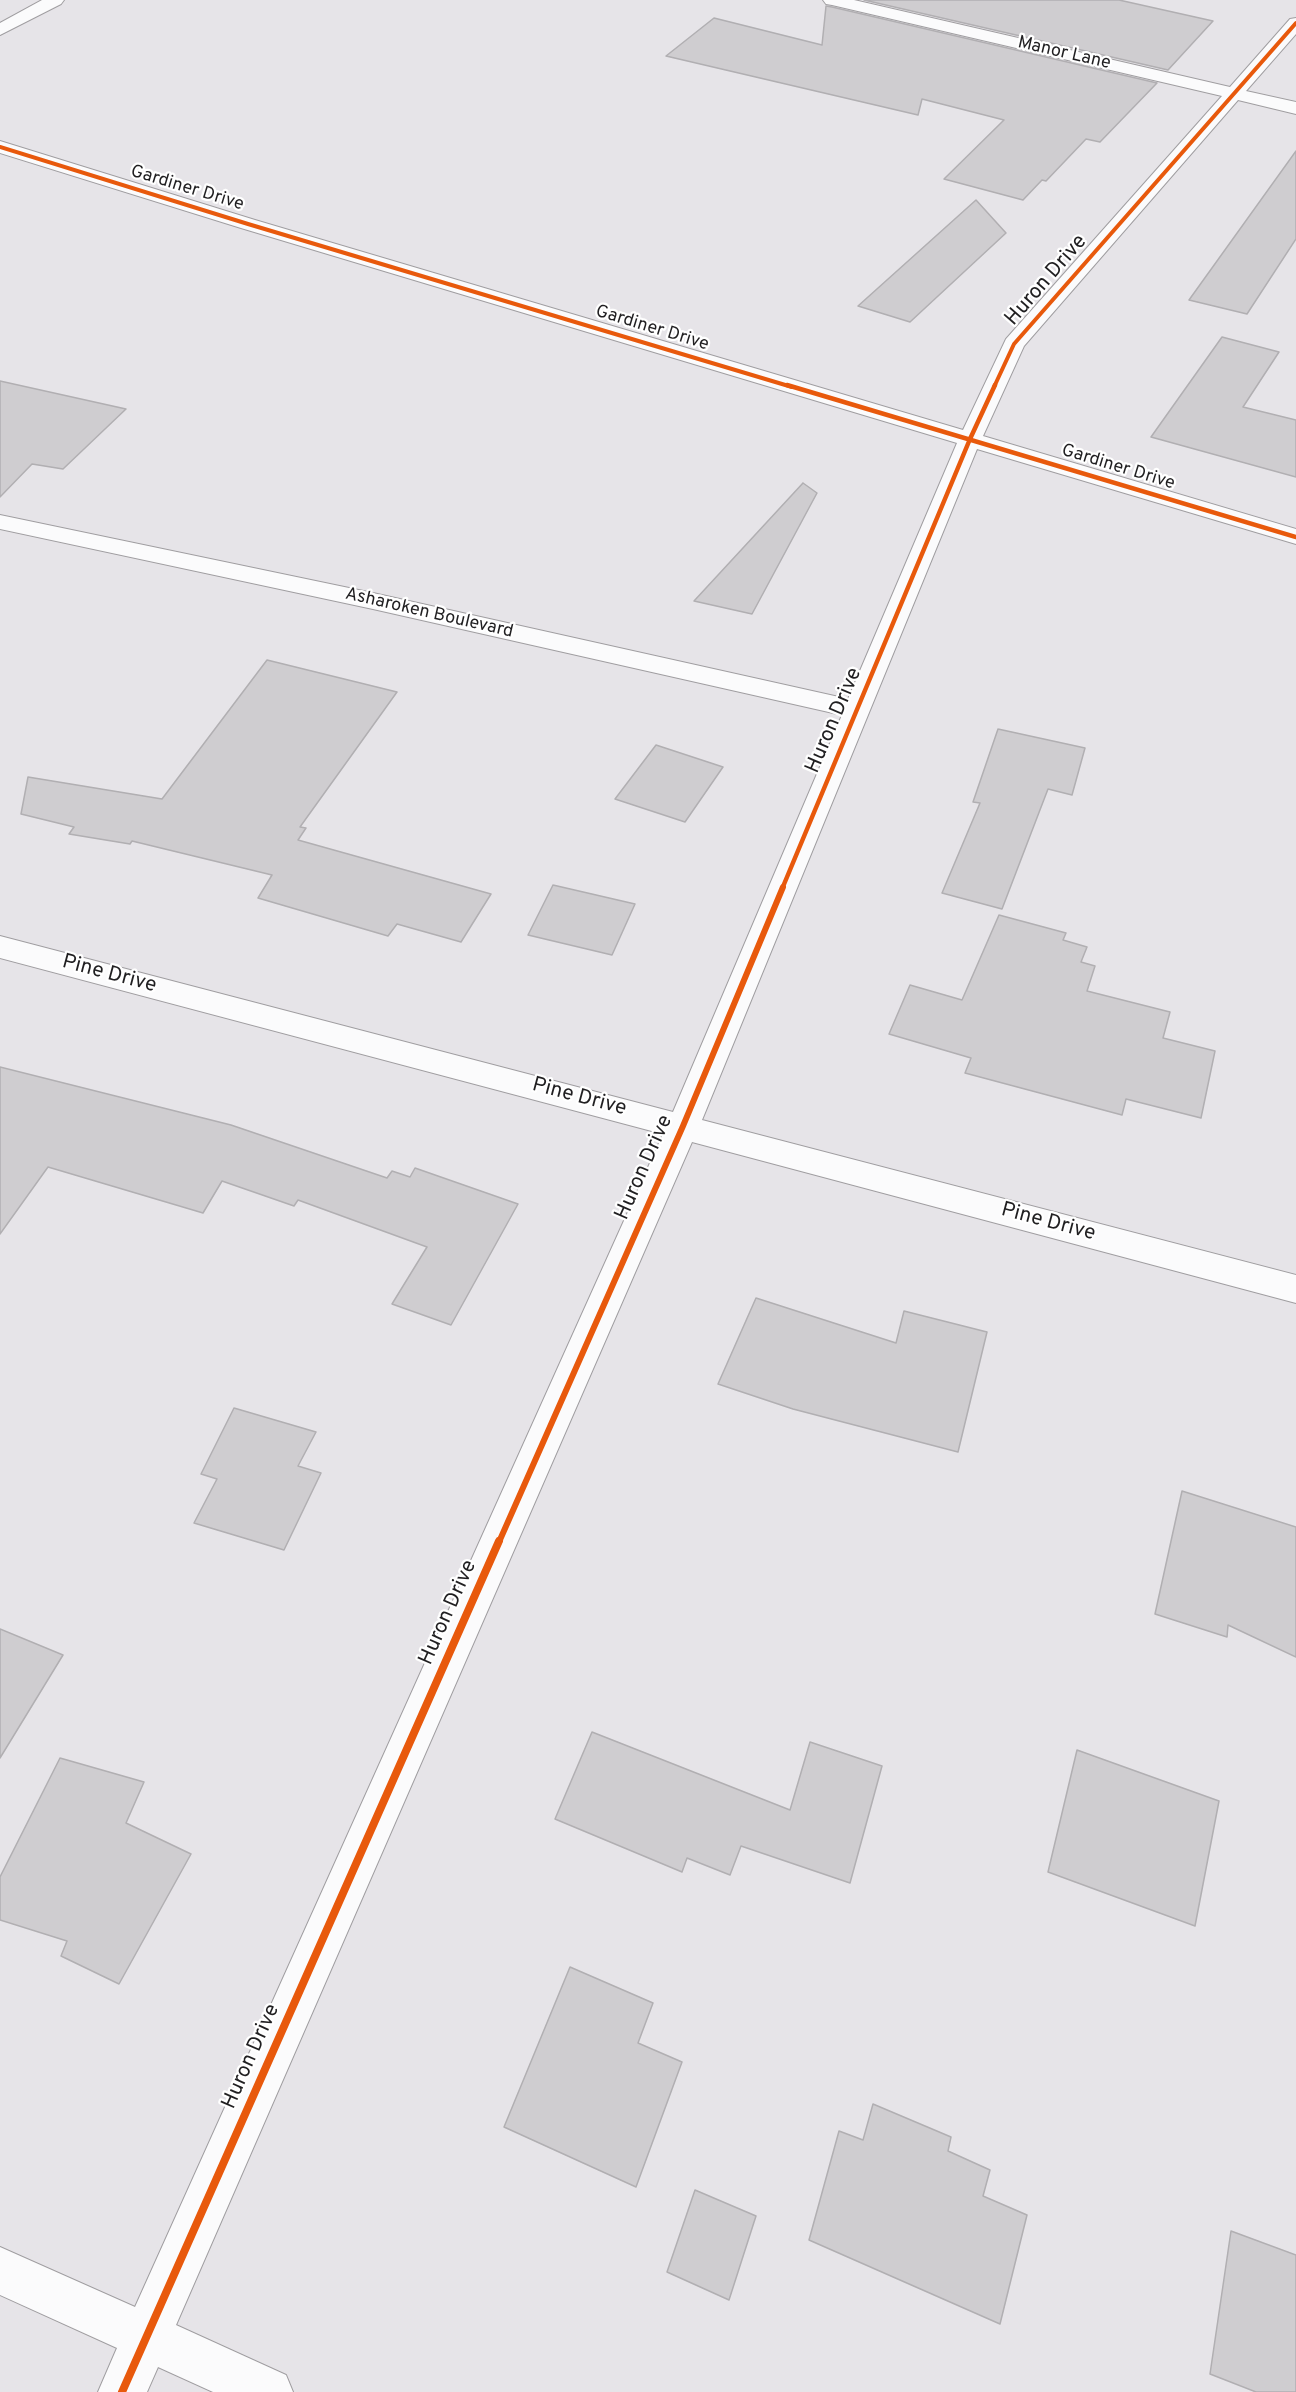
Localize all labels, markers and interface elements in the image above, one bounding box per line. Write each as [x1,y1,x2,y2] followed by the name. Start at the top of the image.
[1015,33,1113,75] street label: Manor Lane
[128,161,246,217] street label: Gardiner Drive
[1001,230,1093,332] street label: Huron Drive
[593,301,711,357] street label: Gardiner Drive
[1059,440,1177,496] street label: Gardiner Drive
[343,584,515,644] street label: Asharoken Boulevard
[801,664,869,778] street label: Huron Drive
[59,950,159,1000] street label: Pine Drive
[529,1073,629,1123] street label: Pine Drive
[611,1112,679,1224] street label: Huron Drive
[998,1198,1098,1248] street label: Pine Drive
[415,1557,483,1669] street label: Huron Drive
[218,2001,286,2113] street label: Huron Drive

